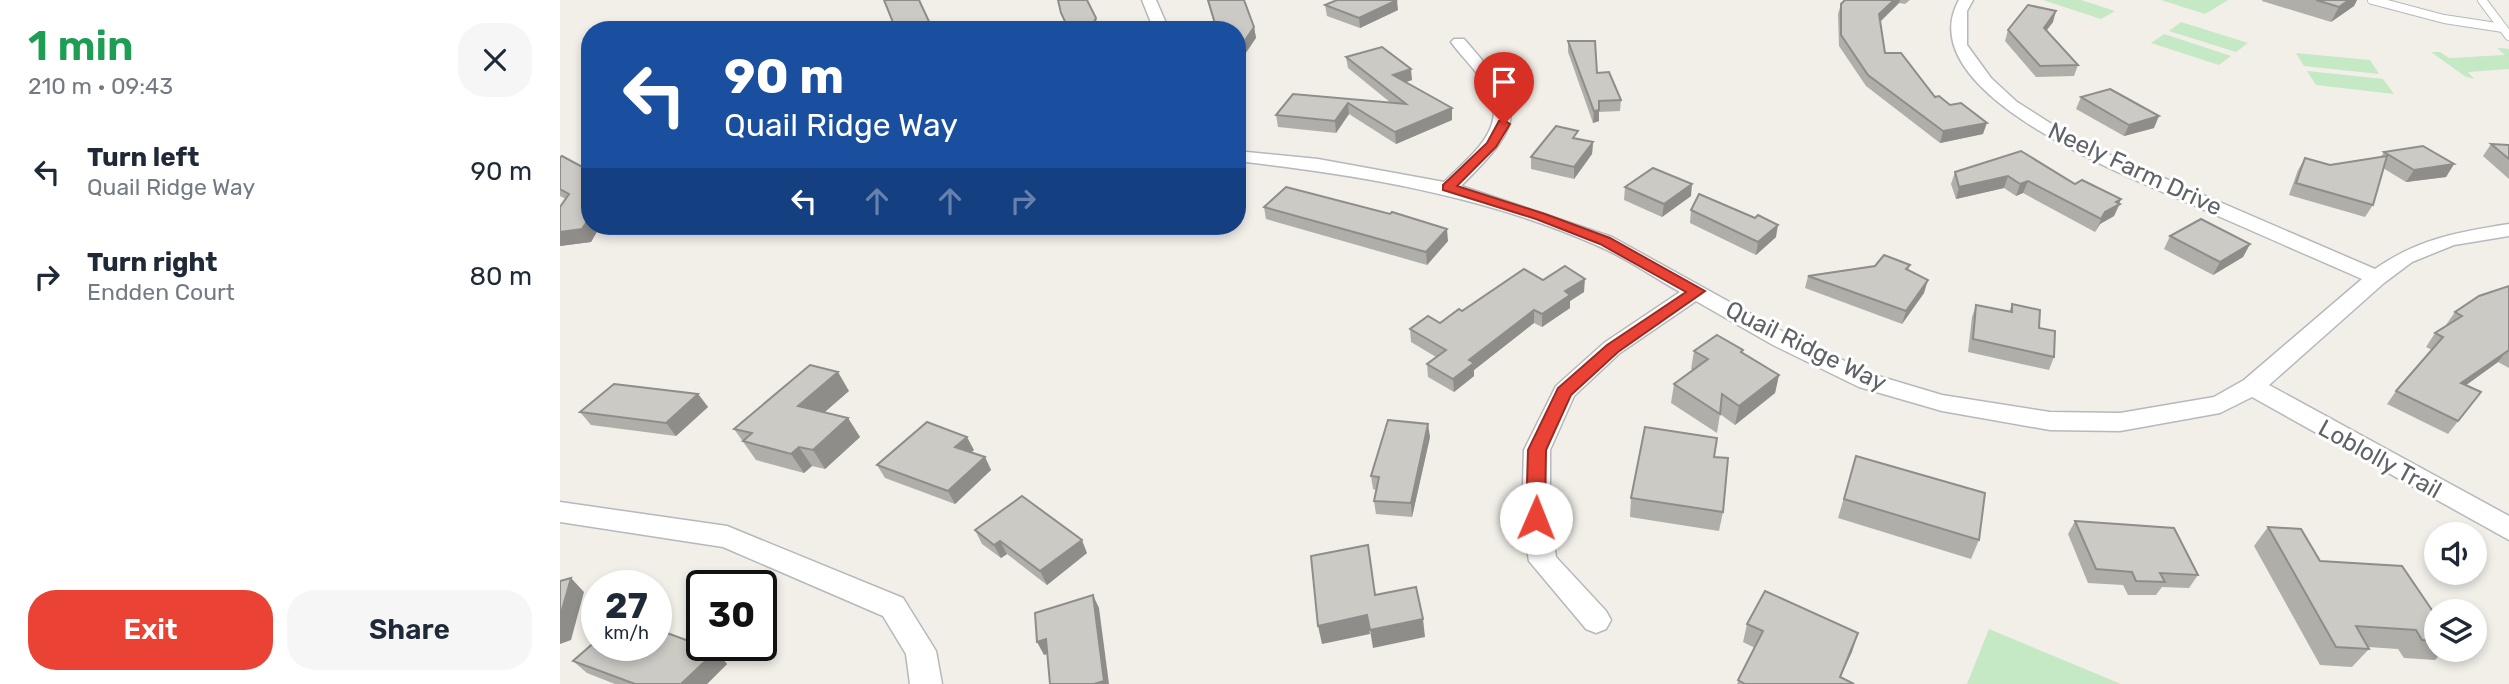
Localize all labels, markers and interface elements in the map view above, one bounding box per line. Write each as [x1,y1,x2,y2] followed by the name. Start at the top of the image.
[28,21,134,71] text: 1 min
[458,23,532,97] button: close
[724,47,844,105] text: 90 m
[609,49,700,140] icon: left
[1474,52,1534,124] pin
[1485,63,1523,101] icon: arrive
[28,72,173,100] text: 210 m · 09:43
[724,106,958,144] text: Quail Ridge Way
[2044,116,2226,222] street label: Neely Farm Drive
[87,142,199,173] text: Turn left
[28,153,66,191] icon: left
[471,156,532,187] text: 90 m
[87,173,255,201] text: Quail Ridge Way
[785,182,823,220] icon: left
[858,182,896,220] icon: ahead
[931,182,969,220] icon: ahead
[1004,182,1042,220] icon: right
[87,247,217,278] text: Turn right
[28,258,66,296] icon: right
[469,261,532,292] text: 80 m
[87,278,235,306] text: Endden Court
[1721,295,1891,397] street label: Quail Ridge Way
[2314,414,2446,504] street label: Loblolly Trail
[1499,481,1573,555] position arrow
[2424,522,2487,662] map controls
[2424,522,2487,585] button: sound
[686,570,777,661] speed limit sign: 30
[605,585,648,627] text: 27
[28,590,273,670] button: Exit
[287,590,532,670] button: Share
[2424,599,2487,662] button: layers
[604,622,649,644] text: km/h

